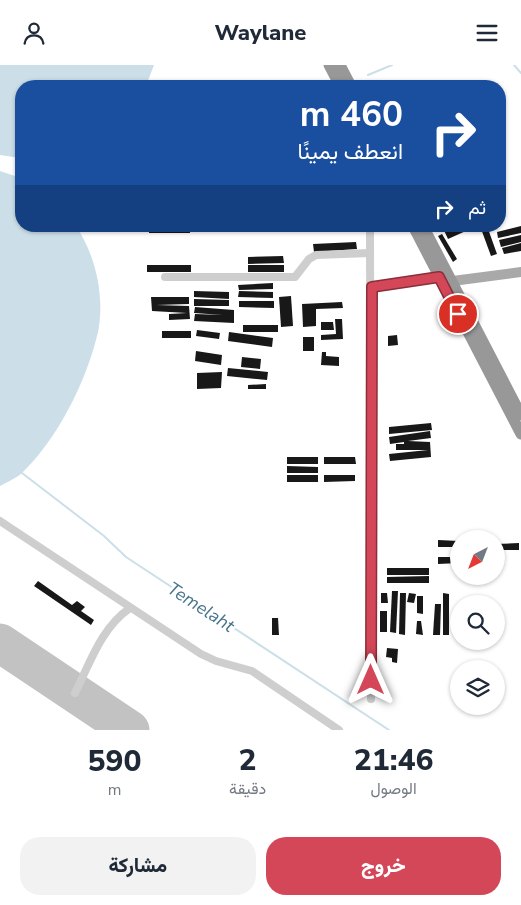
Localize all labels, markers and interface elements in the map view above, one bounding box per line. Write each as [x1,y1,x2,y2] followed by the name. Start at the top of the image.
[215,18,306,48] text: Waylane
[20,19,48,47] icon: person
[473,19,501,47] icon: menu
[300,91,403,138] text: 460 m
[421,100,486,165] icon: right
[297,137,403,167] text: انعطف يمينًا
[430,195,458,223] icon: right
[468,195,486,221] text: ثم
[437,293,479,335] pin
[444,300,472,328] icon: arrive
[450,530,505,585] north arrow
[450,530,505,715] map controls
[163,576,240,638] water label: Temelaht
[450,595,505,650] button: search
[344,653,396,705] position arrow
[450,660,505,715] button: layers
[239,740,257,781] text: 2
[354,740,433,781] text: 21:46
[88,741,142,782] text: 590
[229,778,266,800] text: دقيقة
[370,778,417,800] text: الوصول
[108,779,121,801] text: m
[20,837,256,895] button: مشاركة
[266,837,501,895] button: خروج

